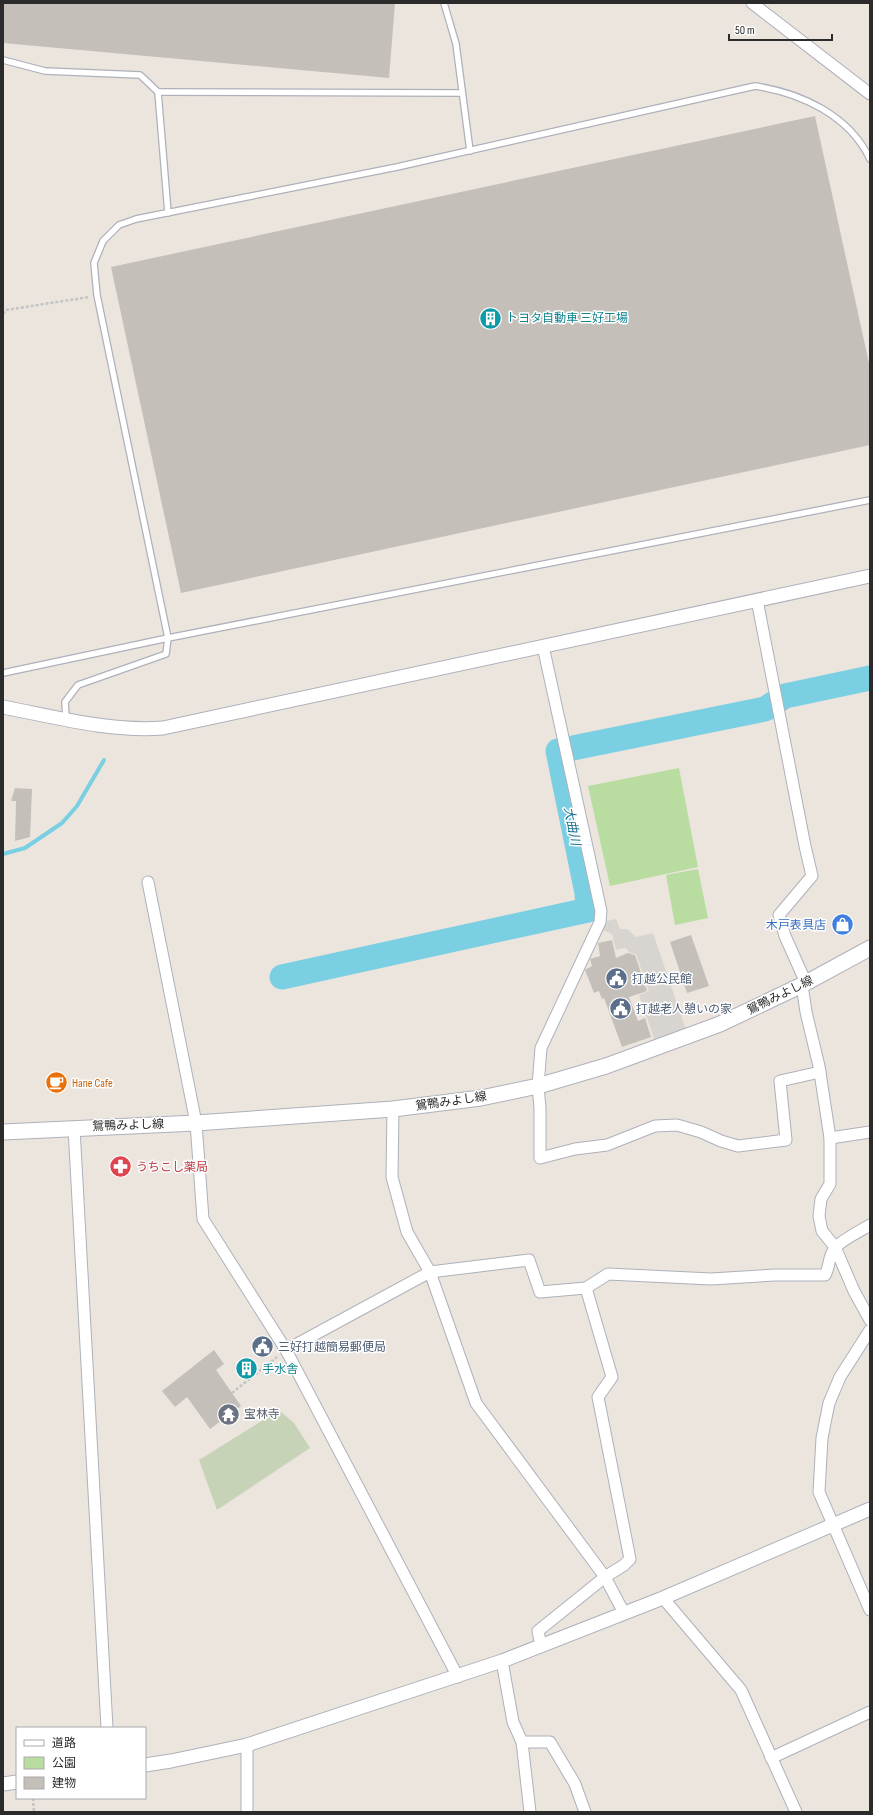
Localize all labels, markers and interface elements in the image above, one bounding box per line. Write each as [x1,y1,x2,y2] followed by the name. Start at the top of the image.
[729,16,832,42] scale bar
[735,23,755,38] text: 50 m
[478,305,504,331] building icon: トヨタ自動車 三好工場
[506,311,628,326] place label: トヨタ自動車 三好工場
[560,806,584,849] water label: 大曲川
[829,912,855,938] shop icon: 木戸表具店
[766,918,826,933] place label: 木戸表具店
[603,966,629,992] public building icon: 打越公民館
[632,972,692,987] place label: 打越公民館
[745,973,816,1018] street label: 鴛鴨みよし線
[608,996,634,1022] public building icon: 打越老人憩いの家
[636,1002,732,1017] place label: 打越老人憩いの家
[44,1070,70,1096] cafe icon: Hane Cafe
[72,1076,113,1091] place label: Hane Cafe
[414,1089,488,1114] street label: 鴛鴨みよし線
[92,1117,164,1134] street label: 鴛鴨みよし線
[108,1154,134,1180] pharmacy icon: うちこし薬局
[136,1160,208,1175] place label: うちこし薬局
[250,1334,276,1360] public building icon: 三好打越簡易郵便局
[278,1340,386,1355] place label: 三好打越簡易郵便局
[234,1356,260,1382] building icon: 手水舎
[262,1362,298,1377] place label: 手水舎
[216,1401,242,1427] temple icon: 宝林寺
[244,1407,280,1422] place label: 宝林寺
[16,1727,146,1799] legend
[52,1736,76,1751] text: 道路
[52,1756,76,1771] text: 公園
[52,1776,76,1791] text: 建物

